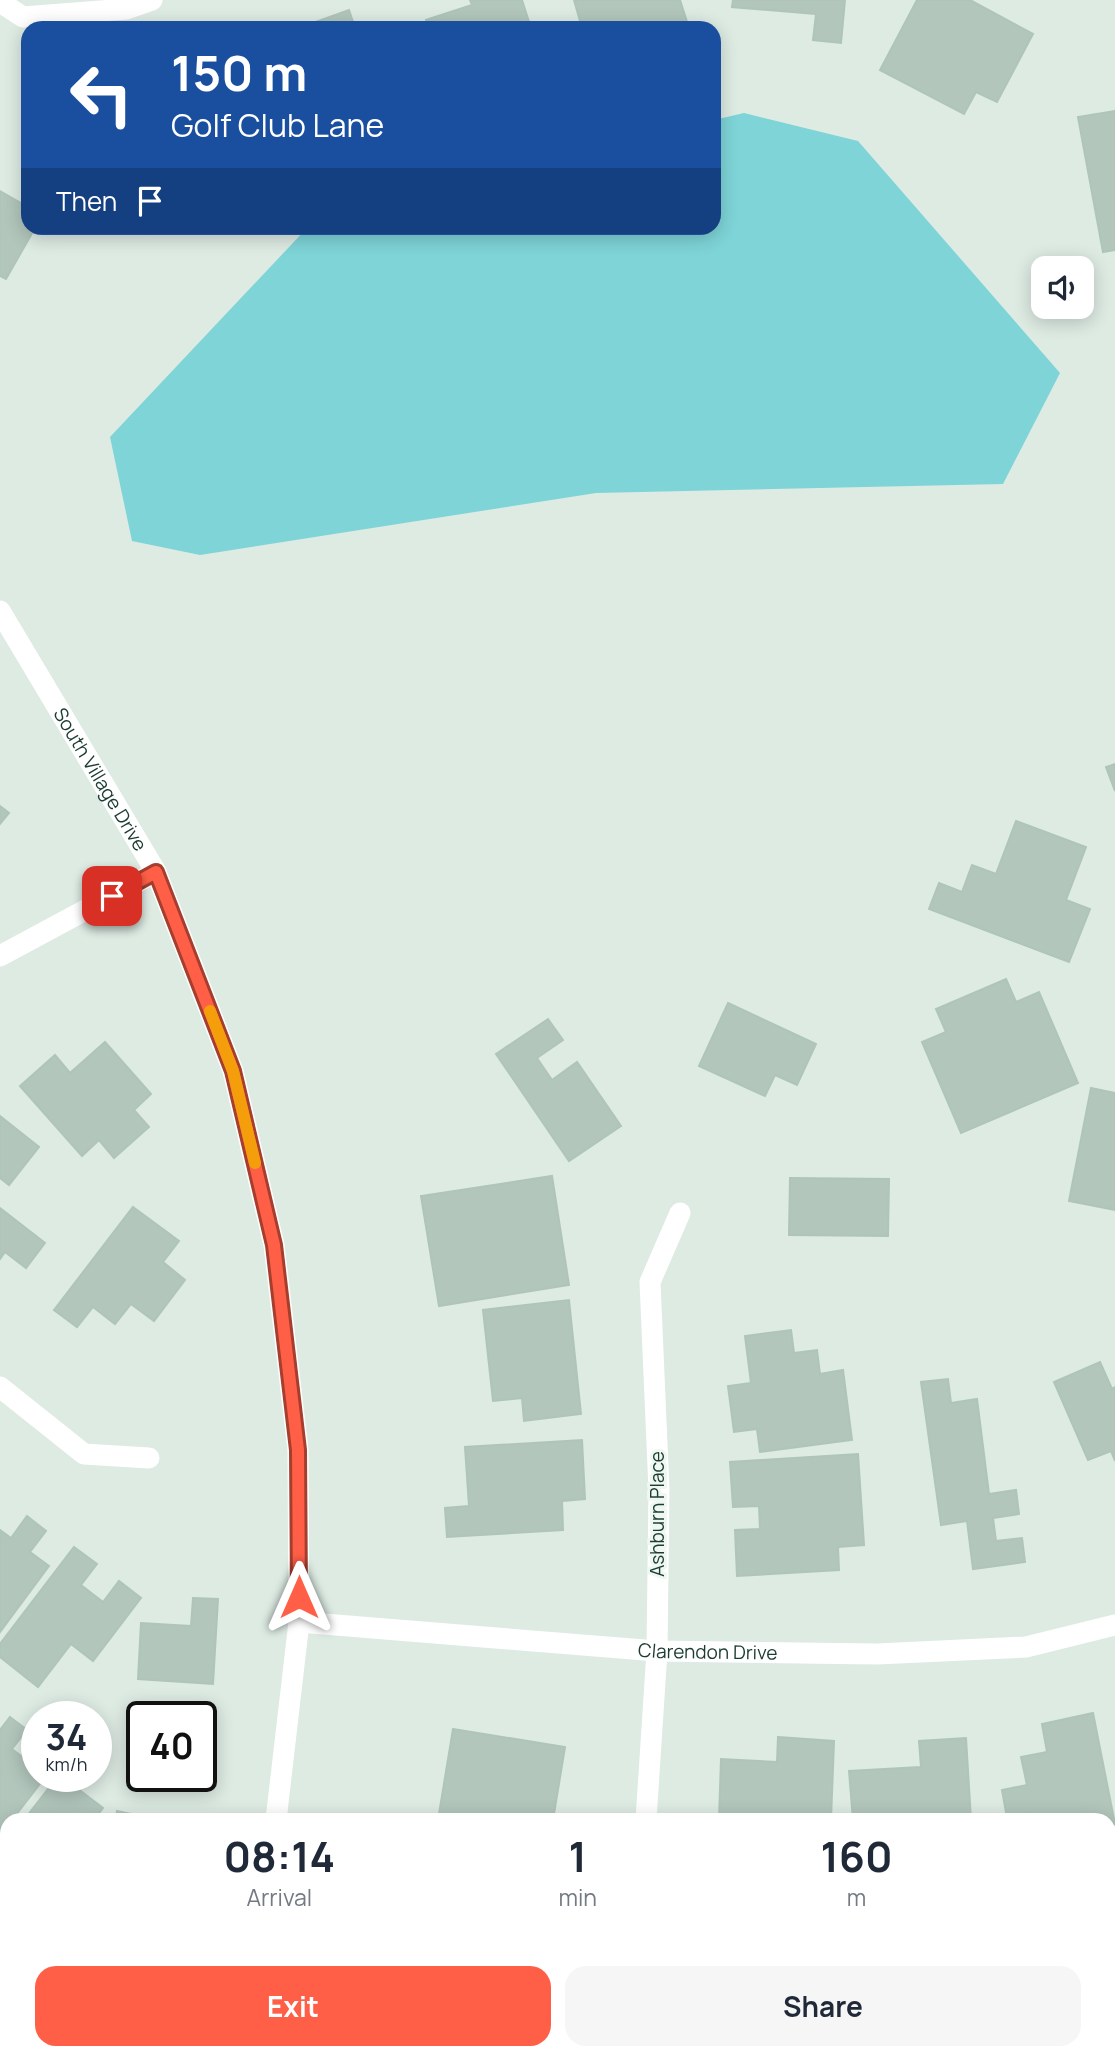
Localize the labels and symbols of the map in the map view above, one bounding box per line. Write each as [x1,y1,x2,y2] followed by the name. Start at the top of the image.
[48,703,153,856] street label: South Village Drive
[82,866,142,926] pin
[644,1451,670,1577] street label: Ashburn Place
[262,1560,336,1634] position arrow
[637,1637,778,1666] street label: Clarendon Drive
[126,1701,217,1792] speed limit sign: 40

